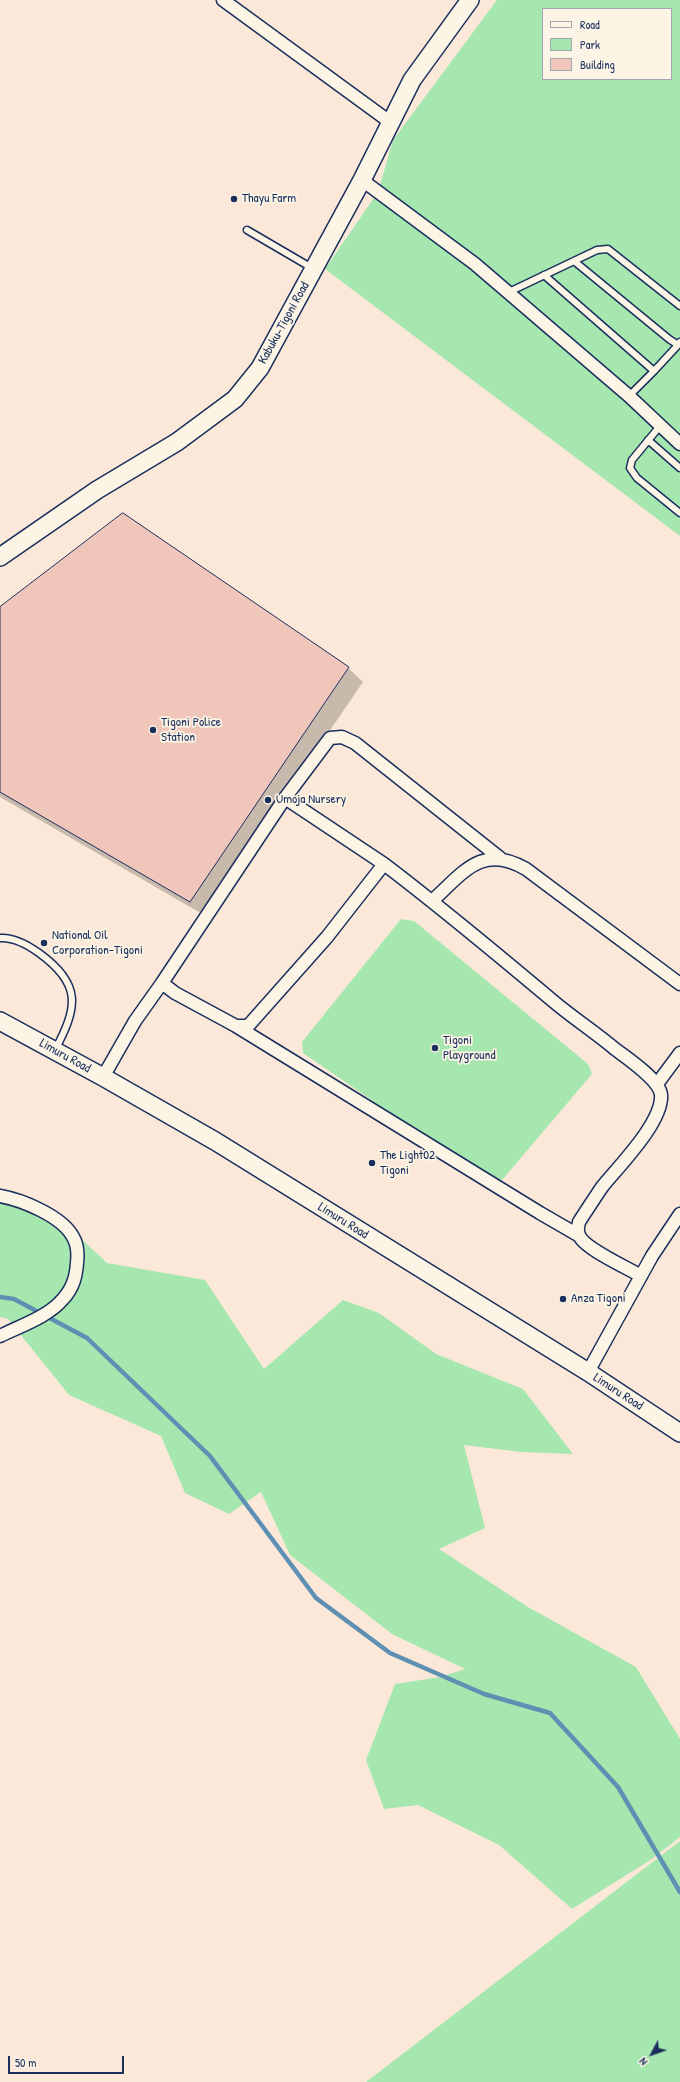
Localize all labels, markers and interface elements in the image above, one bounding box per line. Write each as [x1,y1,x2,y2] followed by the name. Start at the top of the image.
[542,8,672,80] legend
[580,16,600,33] text: Road
[580,36,600,53] text: Park
[580,56,615,73] text: Building
[242,191,296,207] place label: Thayu Farm
[229,194,239,204] marker: Thayu Farm
[255,279,313,367] street label: Kabuku-Tigoni Road
[161,715,221,746] place label: Tigoni Police Station
[148,725,158,735] marker: Tigoni Police Station
[276,792,346,808] place label: Umoja Nursery
[263,795,273,805] marker: Umoja Nursery
[52,928,143,959] place label: National Oil Corporation-Tigoni
[39,938,49,948] marker: National Oil Corporation-Tigoni
[443,1033,495,1064] place label: Tigoni Playground
[37,1036,93,1076] street label: Limuru Road
[430,1043,440,1053] marker: Tigoni Playground
[380,1148,435,1179] place label: The Light02 Tigoni
[367,1158,377,1168] marker: The Light02 Tigoni
[315,1199,371,1243] street label: Limuru Road
[571,1291,626,1307] place label: Anza Tigoni
[558,1294,568,1304] marker: Anza Tigoni
[590,1370,646,1414] street label: Limuru Road
[632,2034,672,2074] north arrow
[10,2048,126,2074] scale bar
[15,2054,36,2071] text: 50 m
[636,2055,650,2069] text: N

